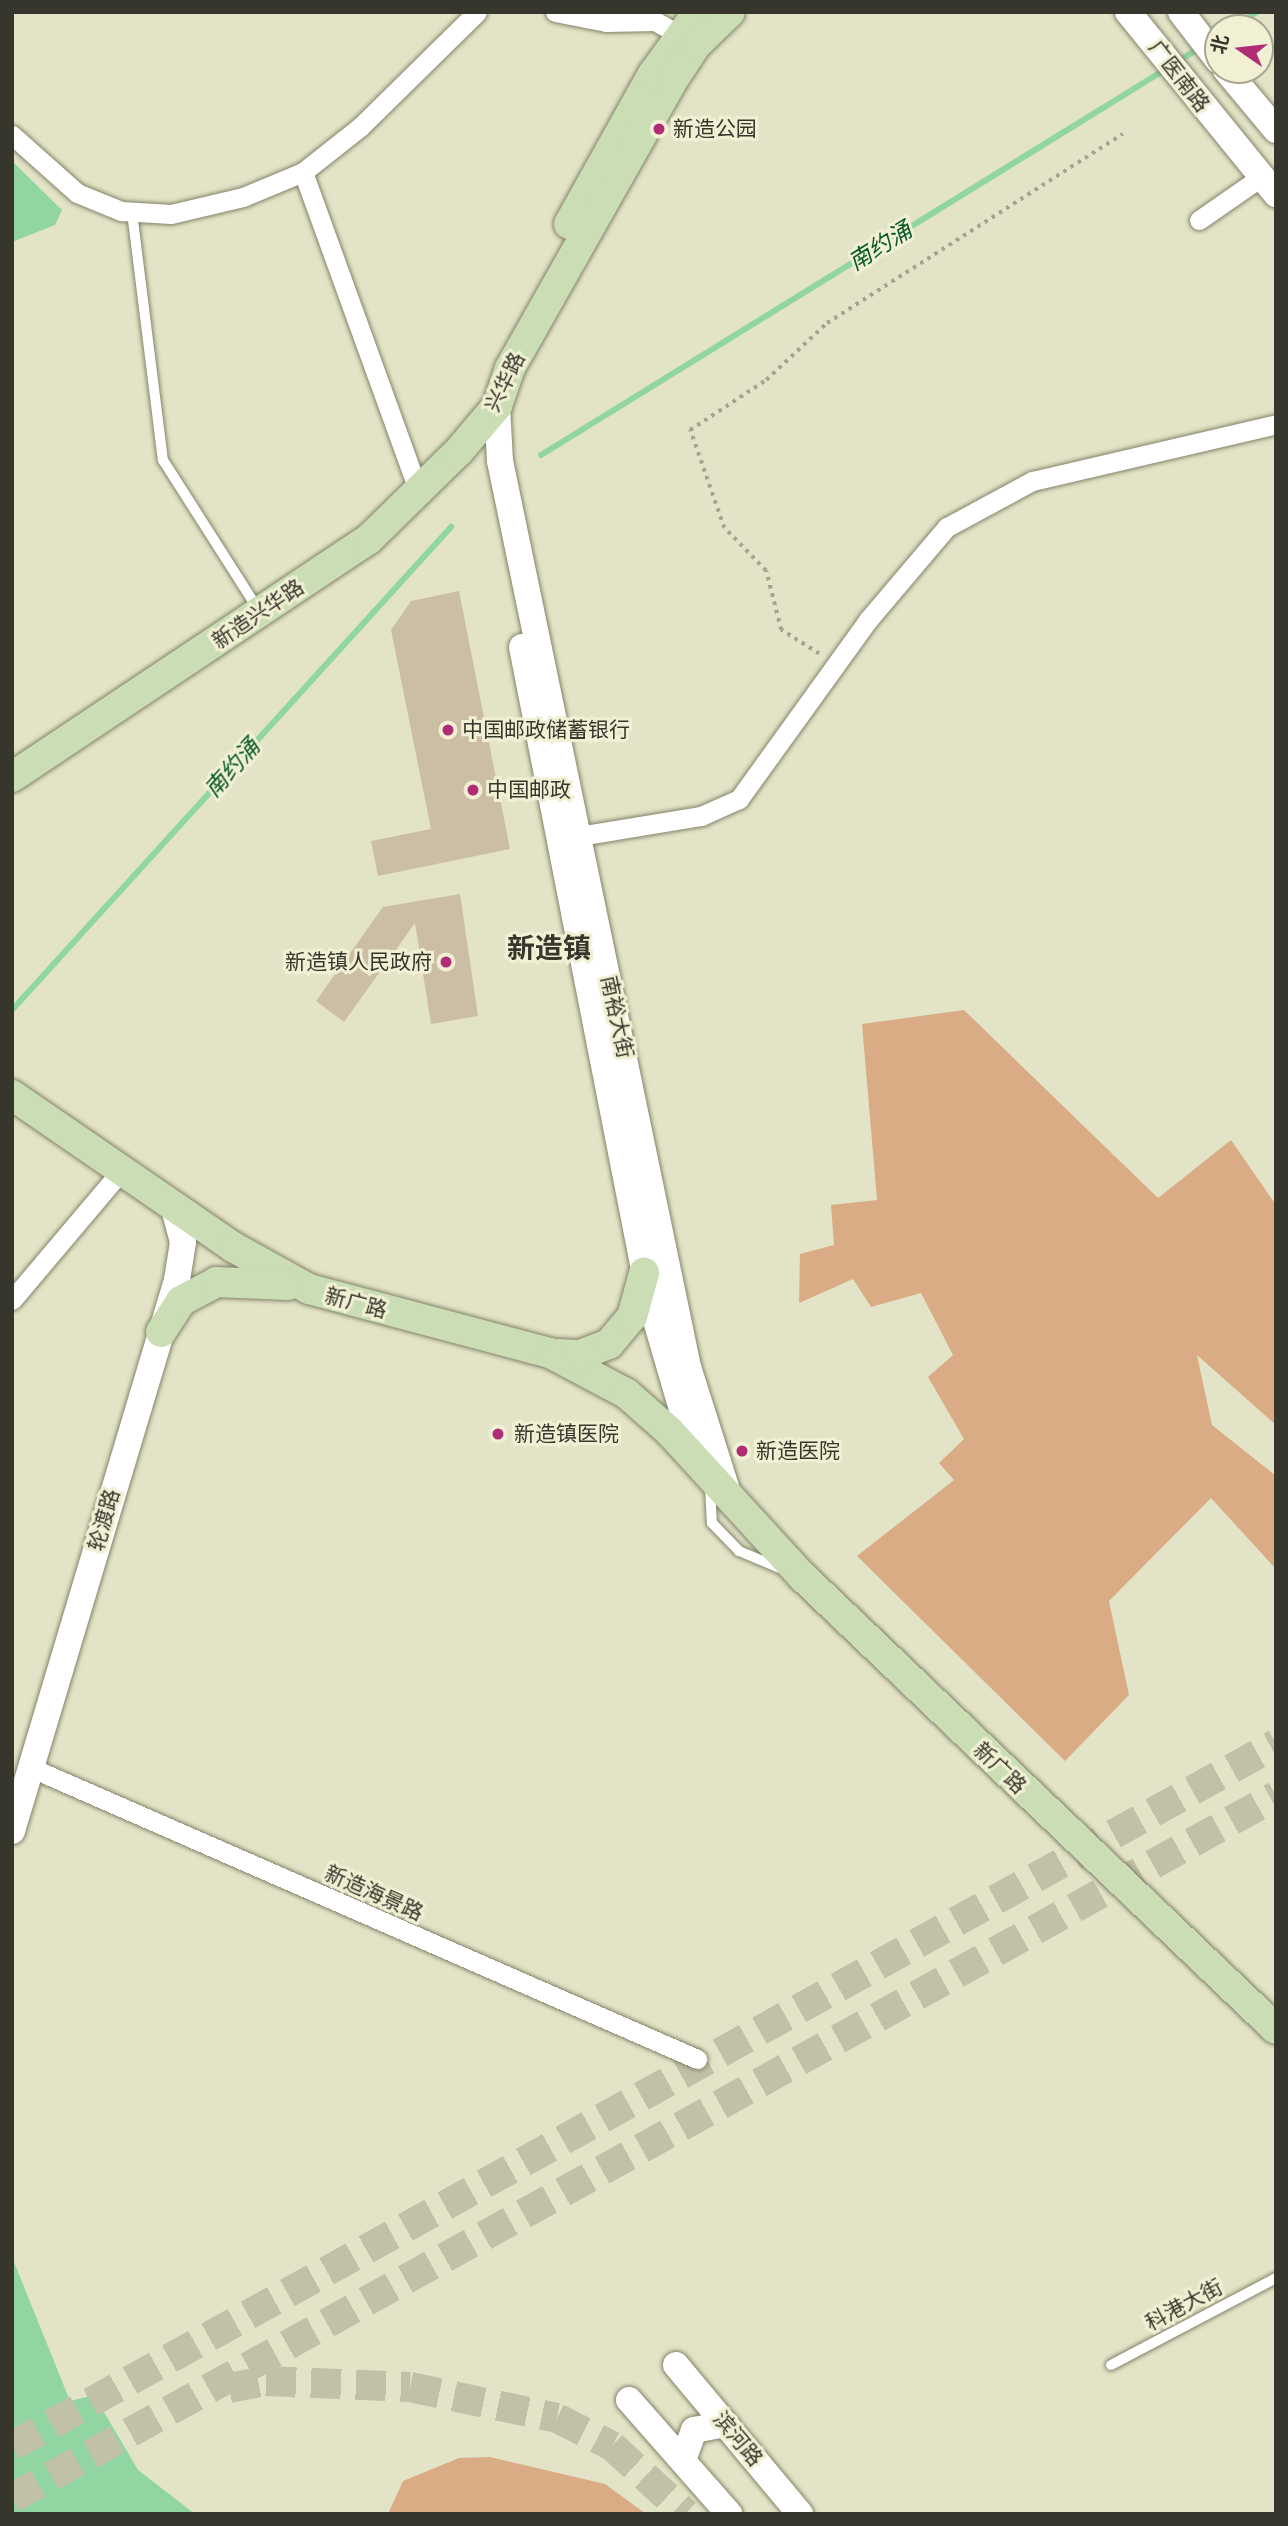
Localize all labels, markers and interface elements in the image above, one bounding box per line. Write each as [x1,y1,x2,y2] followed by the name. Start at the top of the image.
[1204,14,1274,84] north arrow
[1207,32,1234,56] text: 北
[1143,35,1215,117] street label: 广医南路
[673,116,757,142] place label: 新造公园
[651,121,667,137] marker: 新造公园
[843,216,917,276] water label: 南约涌
[480,348,530,416] street label: 兴华路
[207,574,309,654] street label: 新造兴华路
[462,717,630,743] place label: 中国邮政储蓄银行
[440,722,456,738] marker: 中国邮政储蓄银行
[199,733,265,803] water label: 南约涌
[487,777,571,803] place label: 中国邮政
[465,782,481,798] marker: 中国邮政
[507,932,591,966] district label: 新造镇
[285,949,432,975] place label: 新造镇人民政府
[438,954,454,970] marker: 新造镇人民政府
[596,973,638,1061] street label: 南裕大街
[322,1283,390,1323] street label: 新广路
[514,1421,619,1447] place label: 新造镇医院
[488,1424,508,1444] marker: 新造镇医院
[756,1438,840,1464] place label: 新造医院
[734,1443,750,1459] marker: 新造医院
[83,1486,125,1554] street label: 轮渡路
[969,1737,1031,1799] street label: 新广路
[321,1860,427,1926] street label: 新造海景路
[1141,2274,1227,2336] street label: 科港大街
[708,2407,768,2471] street label: 滨河路

